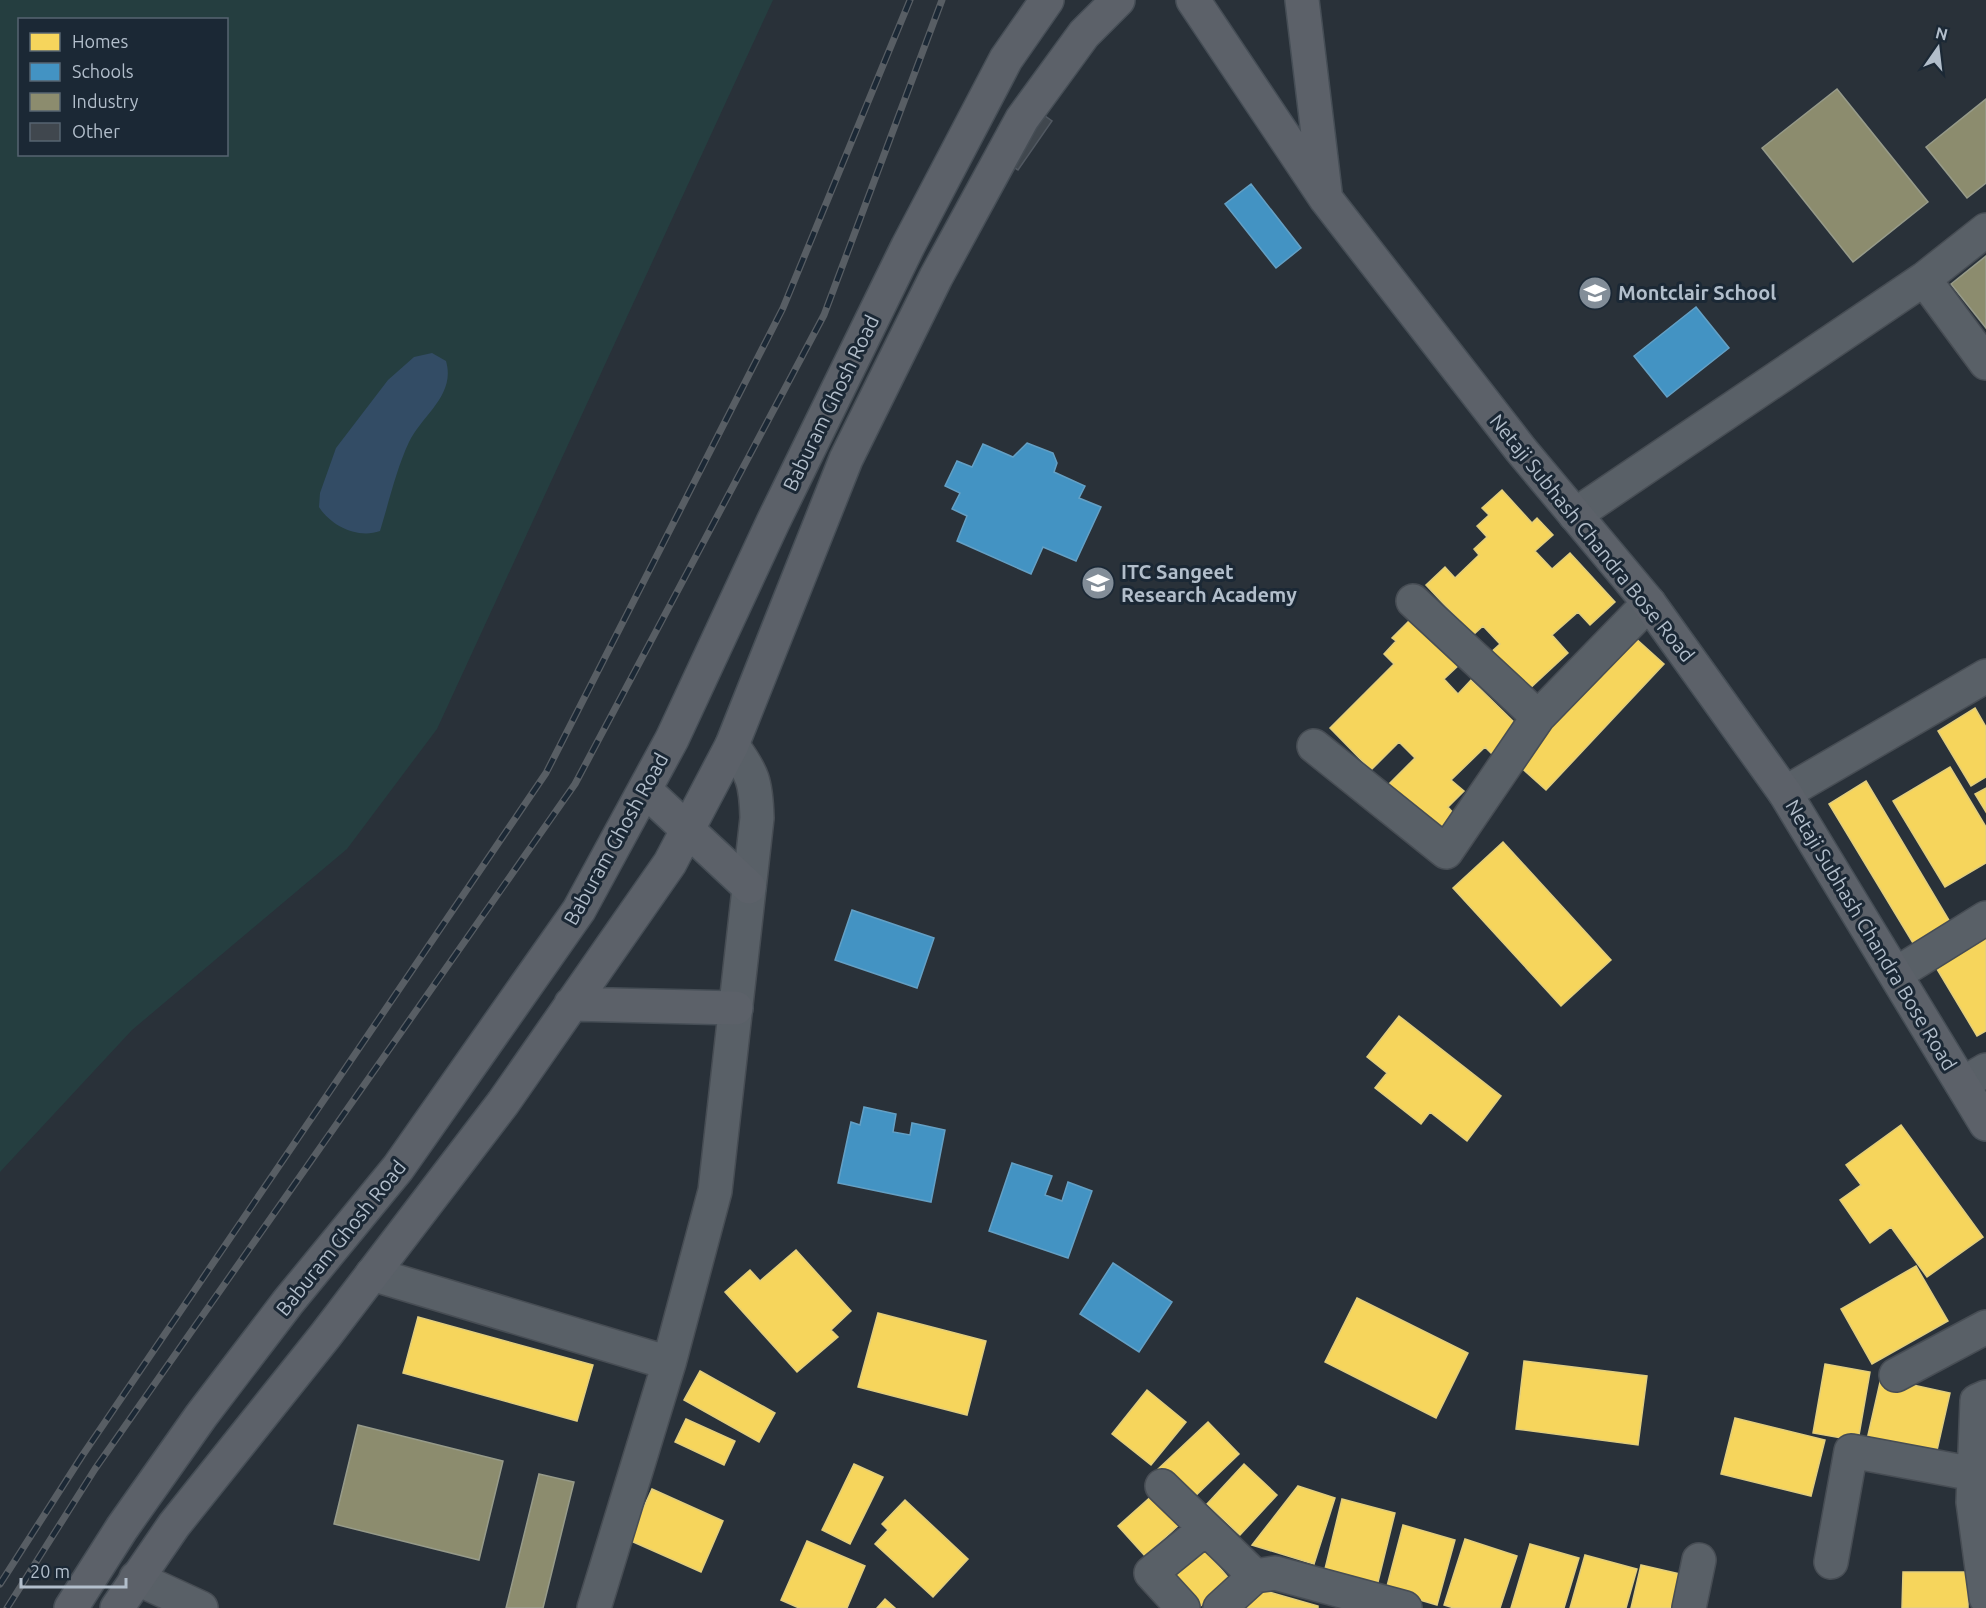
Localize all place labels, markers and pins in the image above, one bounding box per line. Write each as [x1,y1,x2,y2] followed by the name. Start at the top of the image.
[1577,275,1613,311] school or university icon: Montclair School
[1618,281,1776,304] place label: Montclair School
[1121,560,1297,606] place label: ITC Sangeet Research Academy
[1080,565,1116,601] school or university icon: ITC Sangeet Research Academy

